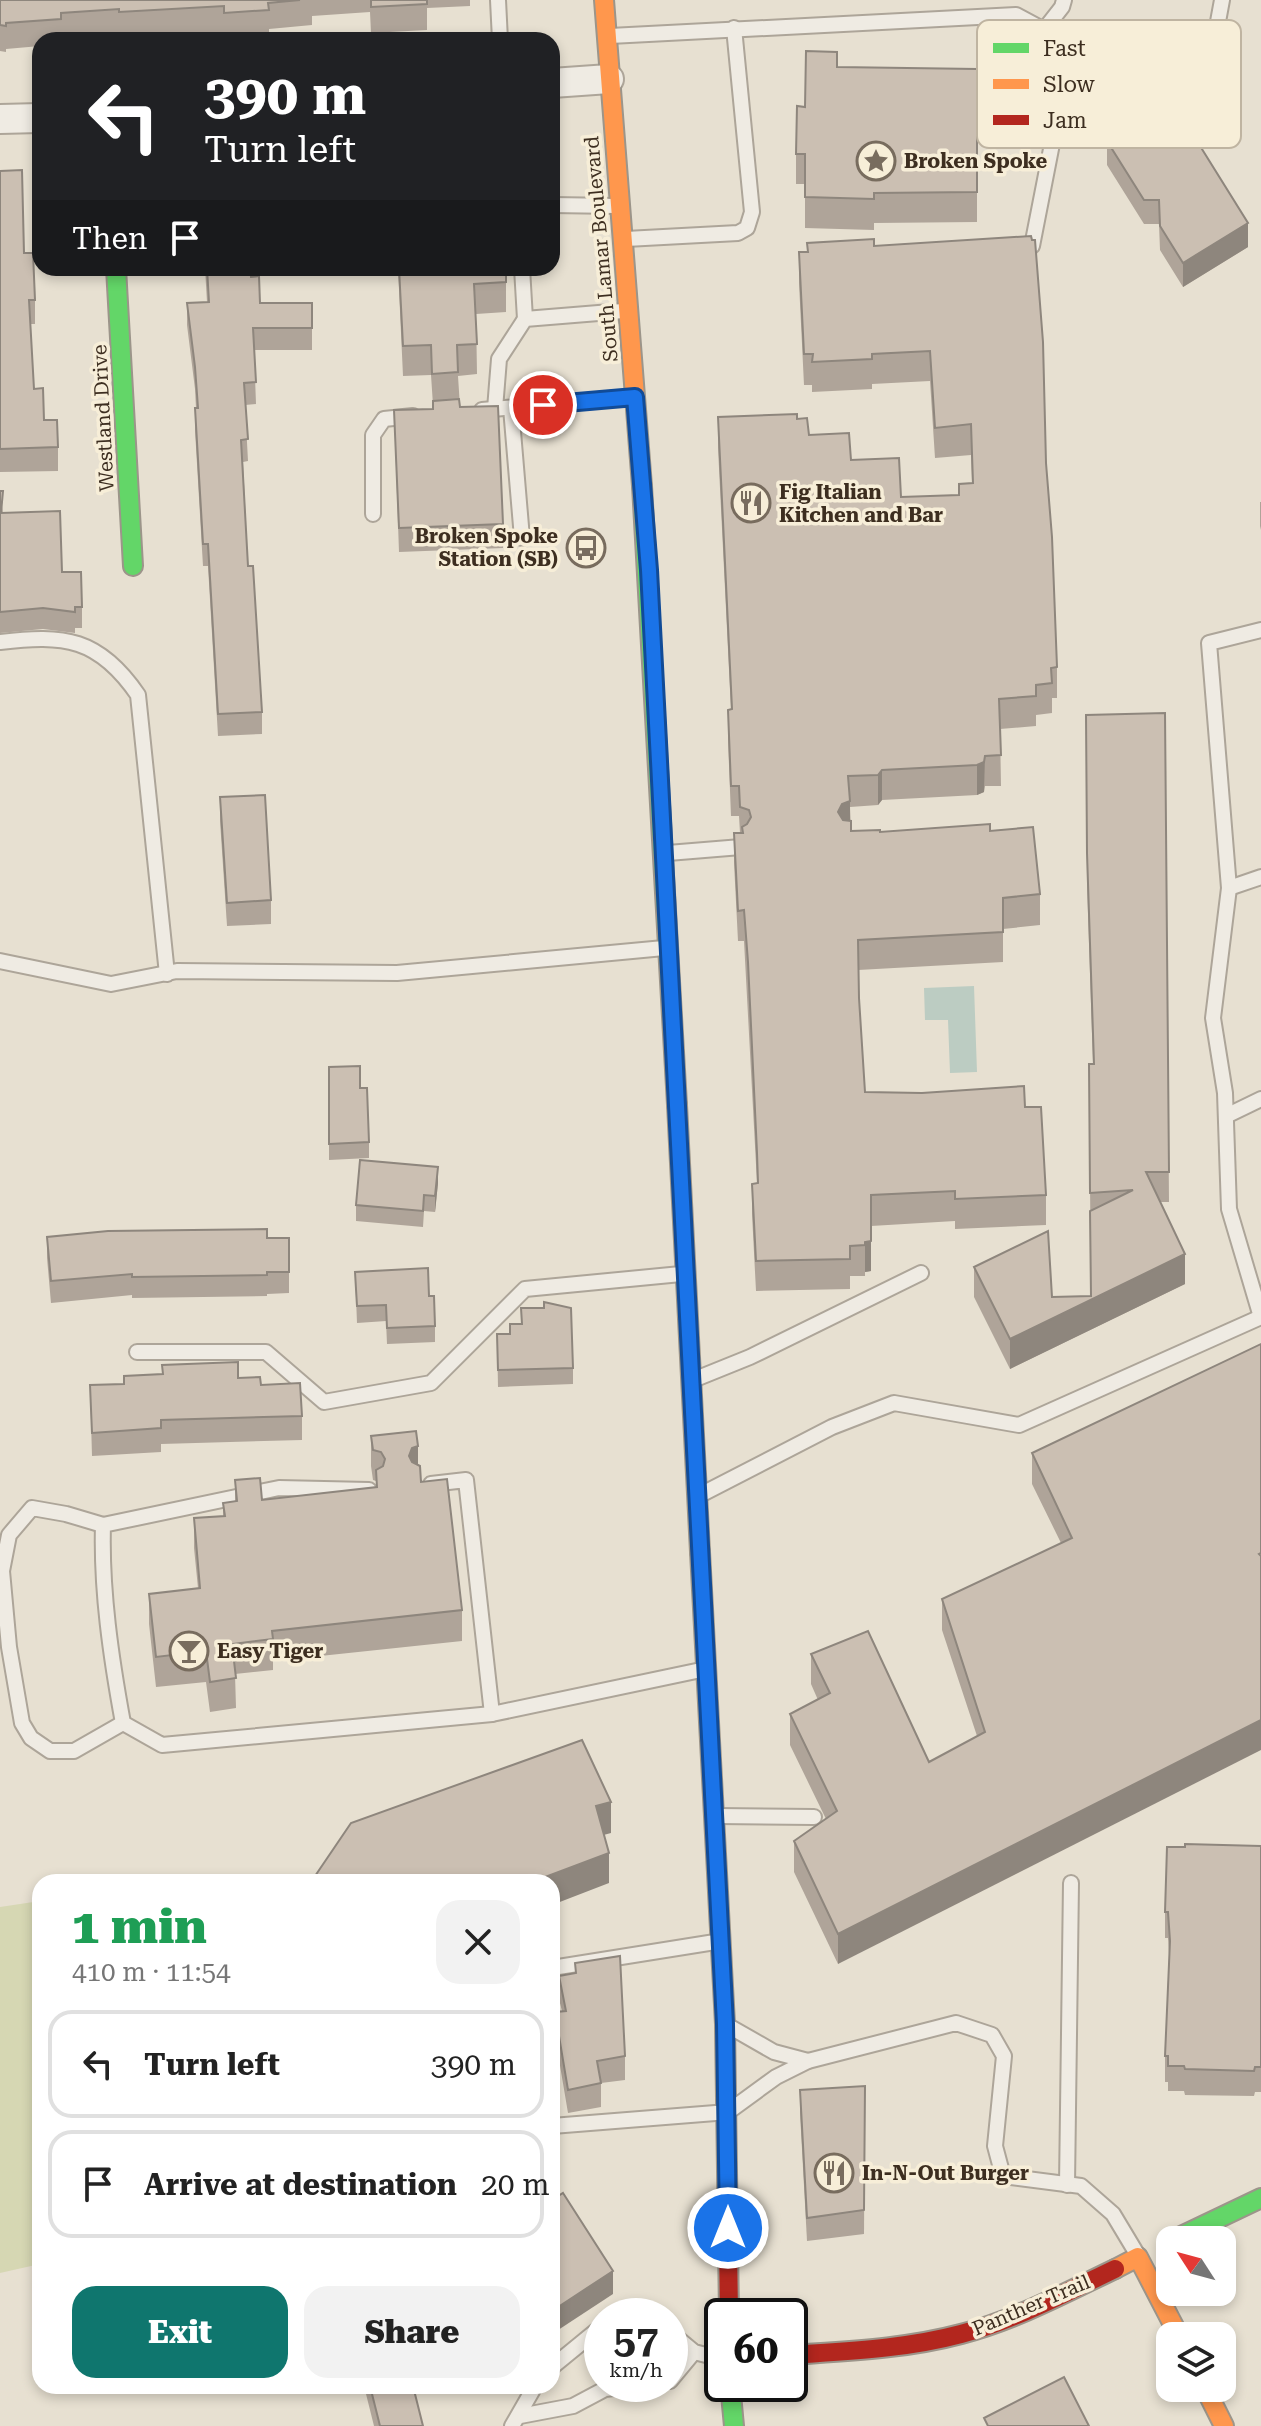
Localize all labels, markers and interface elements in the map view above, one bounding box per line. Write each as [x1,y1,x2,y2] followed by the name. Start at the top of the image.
[977,20,1241,148] legend
[1043,36,1086,61] text: Fast
[204,62,366,128] text: 390 m
[72,64,176,168] icon: left
[1043,72,1096,97] text: Slow
[1043,108,1087,133] text: Jam
[204,129,356,171] text: Turn left
[579,135,623,363] street label: South Lamar Boulevard
[855,140,897,182] place icon: Broken Spoke
[904,149,1048,173] place label: Broken Spoke
[163,216,207,260] icon: arrive
[72,221,147,256] text: Then
[87,344,119,492] street label: Westland Drive
[509,371,577,439] pin
[521,383,565,427] icon: arrive
[779,480,943,527] place label: Fig Italian Kitchen and Bar
[730,482,772,524] restaurant icon: Fig Italian Kitchen and Bar
[415,524,558,571] place label: Broken Spoke Station (SB)
[565,527,607,569] bus stop icon: Broken Spoke Station (SB)
[168,1630,210,1672] bar icon: Easy Tiger
[217,1639,323,1663] place label: Easy Tiger
[72,1899,207,1955] text: 1 min
[436,1900,520,1984] button: close
[72,1957,231,1987] text: 410 m · 11:54
[76,2042,120,2086] icon: left
[144,2047,280,2082] text: Turn left
[431,2047,516,2082] text: 390 m
[813,2152,855,2194] restaurant icon: In-N-Out Burger
[862,2161,1029,2185] place label: In-N-Out Burger
[76,2162,120,2206] icon: arrive
[144,2167,457,2202] text: Arrive at destination
[481,2167,550,2202] text: 20 m
[686,2186,770,2270] position arrow
[1156,2226,1236,2306] north arrow
[1156,2226,1236,2402] map controls
[969,2269,1093,2341] street label: Panther Trail
[72,2286,288,2378] button: Exit
[304,2286,520,2378] button: Share
[704,2298,808,2402] speed limit sign: 60
[614,2316,658,2363] text: 57
[1156,2322,1236,2402] button: layers
[609,2358,663,2382] text: km/h

